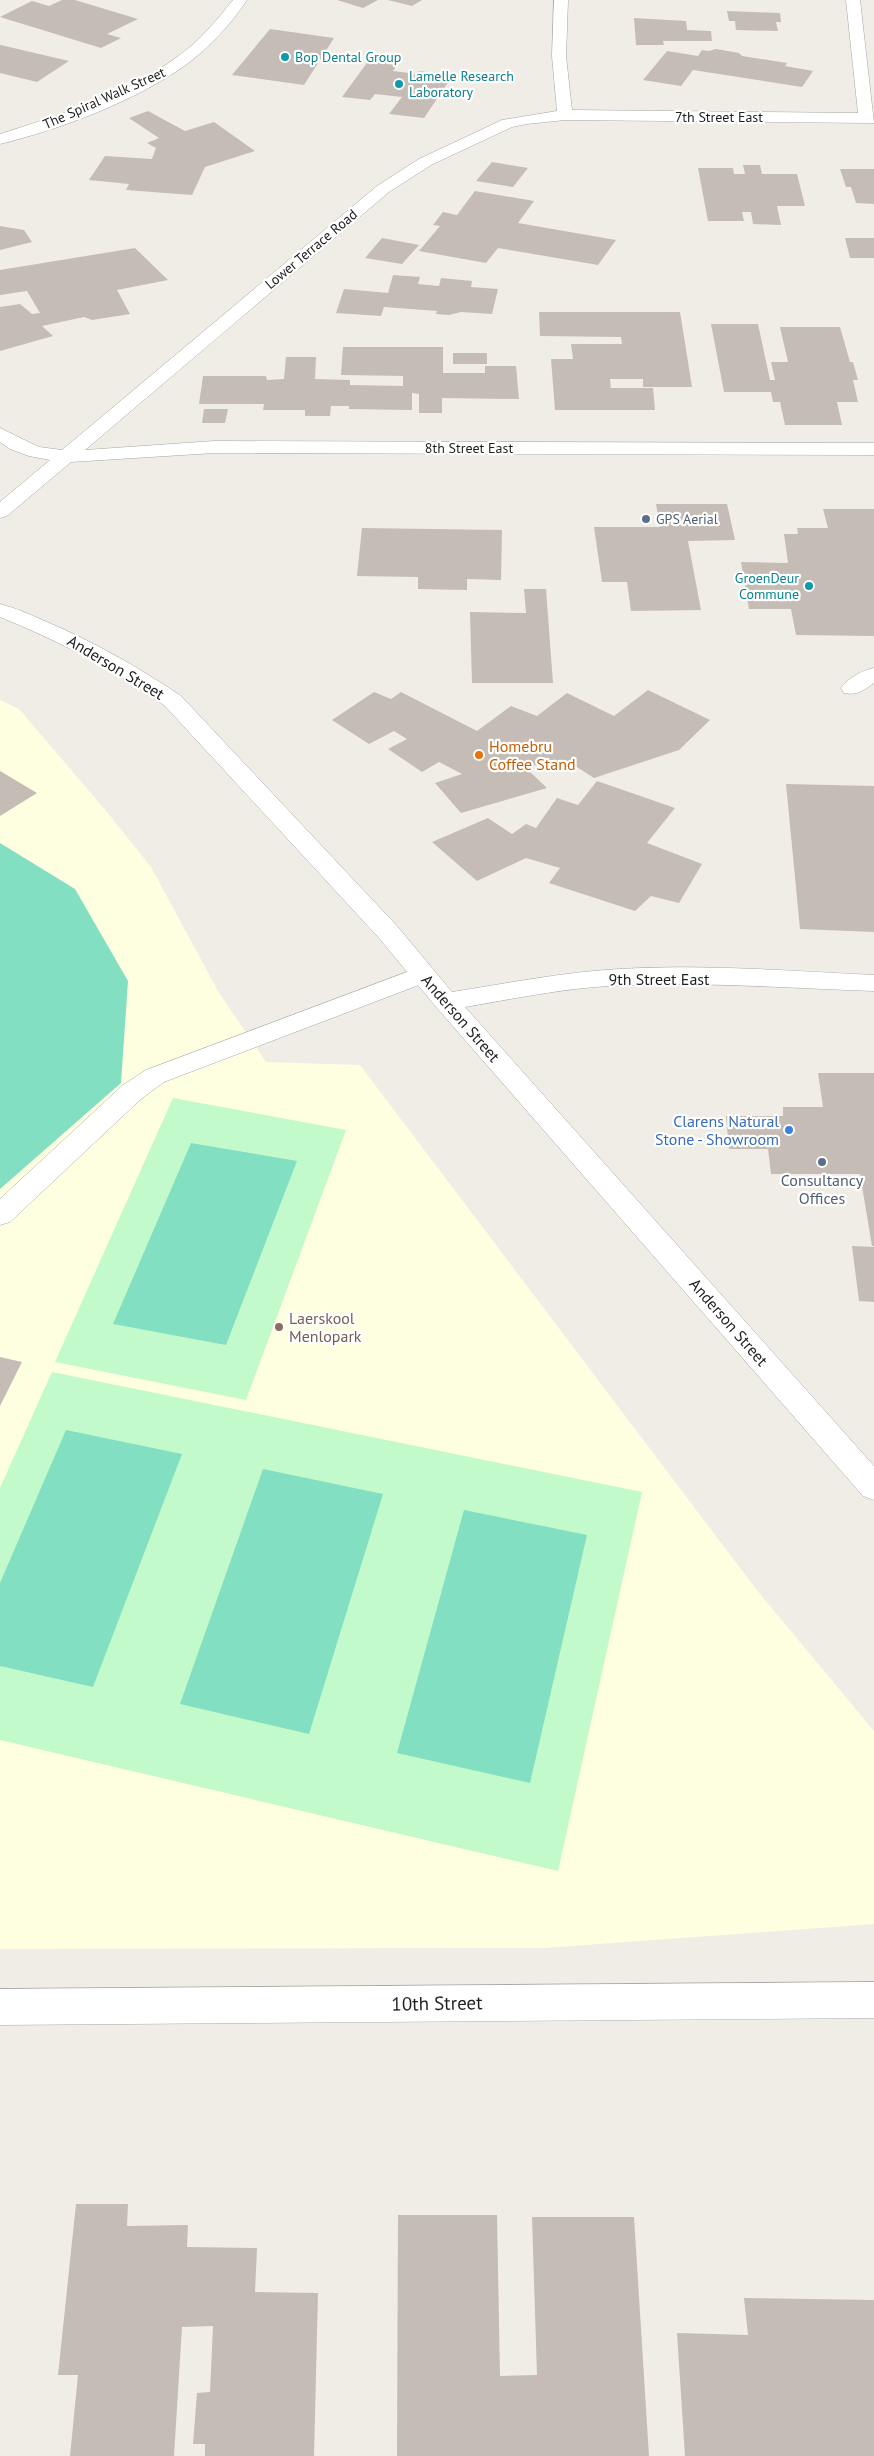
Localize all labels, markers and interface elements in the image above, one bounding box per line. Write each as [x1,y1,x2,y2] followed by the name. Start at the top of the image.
[295,48,401,66] place label: Bop Dental Group
[279,51,291,63] marker: Bop Dental Group
[40,63,168,133] street label: The Spiral Walk Street
[409,67,514,101] place label: Lamelle Research Laboratory
[393,78,405,90] marker: Lamelle Research Laboratory
[675,108,763,126] street label: 7th Street East
[261,205,361,293] street label: Lower Terrace Road
[425,439,513,457] street label: 8th Street East
[656,510,718,528] place label: GPS Aerial
[640,513,652,525] marker: GPS Aerial
[735,569,799,603] place label: GroenDeur Commune
[803,580,815,592] marker: GroenDeur Commune
[64,630,169,704] street label: Anderson Street
[489,736,576,774] place label: Homebru Coffee Stand
[473,749,485,761] marker: Homebru Coffee Stand
[609,969,710,989] street label: 9th Street East
[418,970,505,1066] street label: Anderson Street
[655,1111,779,1149] place label: Clarens Natural Stone - Showroom
[783,1124,795,1136] marker: Clarens Natural Stone - Showroom
[816,1156,828,1168] marker: Consultancy Offices
[781,1170,864,1208] place label: Consultancy Offices
[686,1274,773,1370] street label: Anderson Street
[289,1308,362,1346] place label: Laerskool Menlopark
[273,1321,285,1333] marker: Laerskool Menlopark
[391,1990,483,2016] street label: 10th Street

